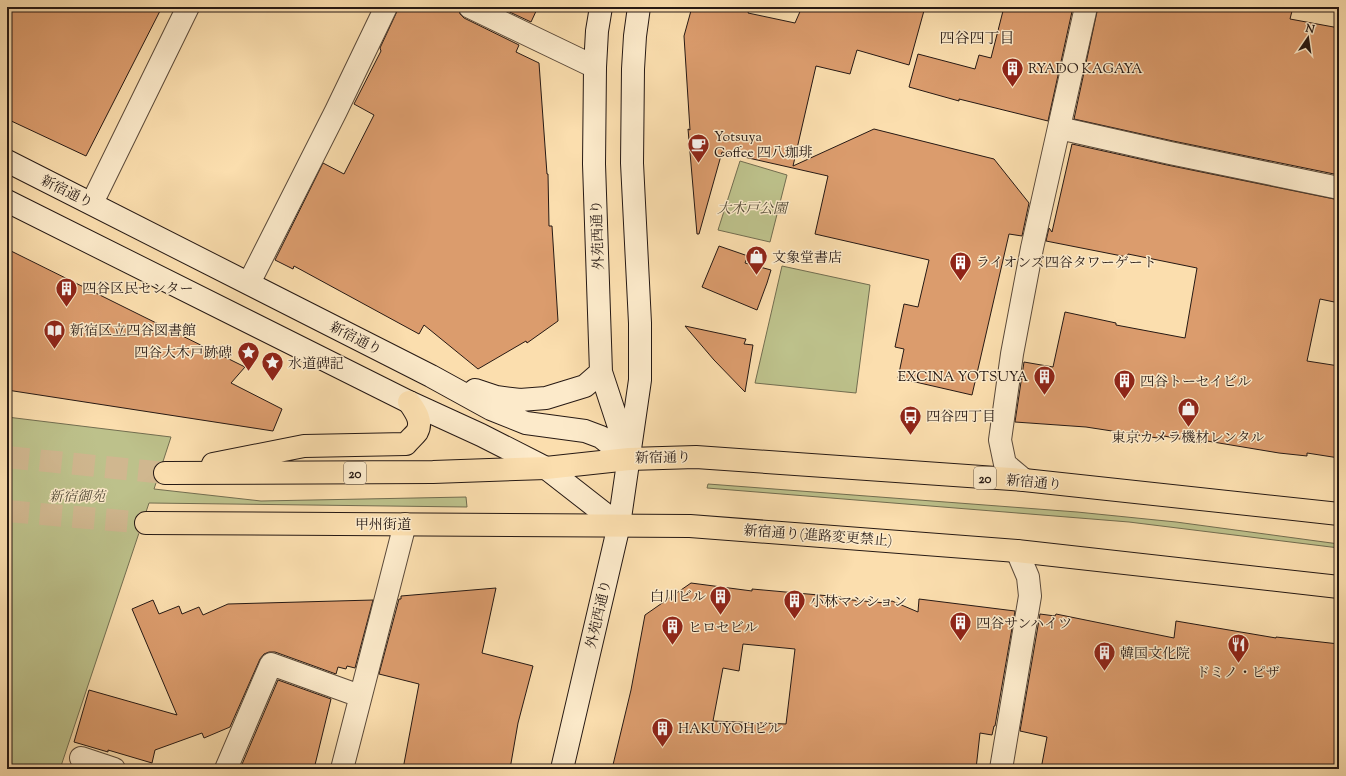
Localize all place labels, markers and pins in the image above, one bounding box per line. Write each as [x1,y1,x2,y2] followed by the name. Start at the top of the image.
[999,55,1025,88] building icon: RYADO KAGAYA
[1028,60,1143,80] place label: RYADO KAGAYA
[714,128,813,164] place label: Yotsuya Coffee 四八珈琲
[685,131,711,164] cafe icon: Yotsuya Coffee 四八珈琲
[744,244,770,277] shop icon: 文象堂書店
[772,249,842,269] place label: 文象堂書店
[948,249,974,282] building icon: ライオンズ四谷タワーゲート
[976,254,1157,274] place label: ライオンズ四谷タワーゲート
[54,275,80,308] building icon: 四谷区民センター
[82,280,193,300] place label: 四谷区民センター
[42,317,68,350] library icon: 新宿区立四谷図書館
[70,322,196,342] place label: 新宿区立四谷図書館
[235,339,261,372] place icon: 四谷大木戸跡碑
[134,344,232,364] place label: 四谷大木戸跡碑
[259,350,285,383] place icon: 水道碑記
[288,355,344,375] place label: 水道碑記
[1031,363,1057,396] building icon: EXCINA YOTSUYA
[898,368,1029,388] place label: EXCINA YOTSUYA
[1112,368,1138,401] building icon: 四谷トーセイビル
[1140,373,1251,393] place label: 四谷トーセイビル
[1175,396,1201,429] shop icon: 東京カメラ機材レンタル
[898,403,924,436] bus stop icon: 四谷四丁目
[926,408,996,428] place label: 四谷四丁目
[1111,429,1265,449] place label: 東京カメラ機材レンタル
[708,583,734,616] building icon: 白川ビル
[650,588,706,608] place label: 白川ビル
[781,588,807,621] building icon: 小林マンション
[810,593,907,613] place label: 小林マンション
[947,610,973,643] building icon: 四谷サンハイツ
[660,614,686,647] building icon: ヒロセビル
[976,615,1072,635] place label: 四谷サンハイツ
[688,619,758,639] place label: ヒロセビル
[1225,631,1251,664] restaurant icon: ドミノ・ピザ
[1092,640,1118,673] building icon: 韓国文化院
[1120,645,1190,665] place label: 韓国文化院
[1196,664,1280,684] place label: ドミノ・ピザ
[649,715,675,748] building icon: HAKUYOHビル
[678,720,782,740] place label: HAKUYOHビル

